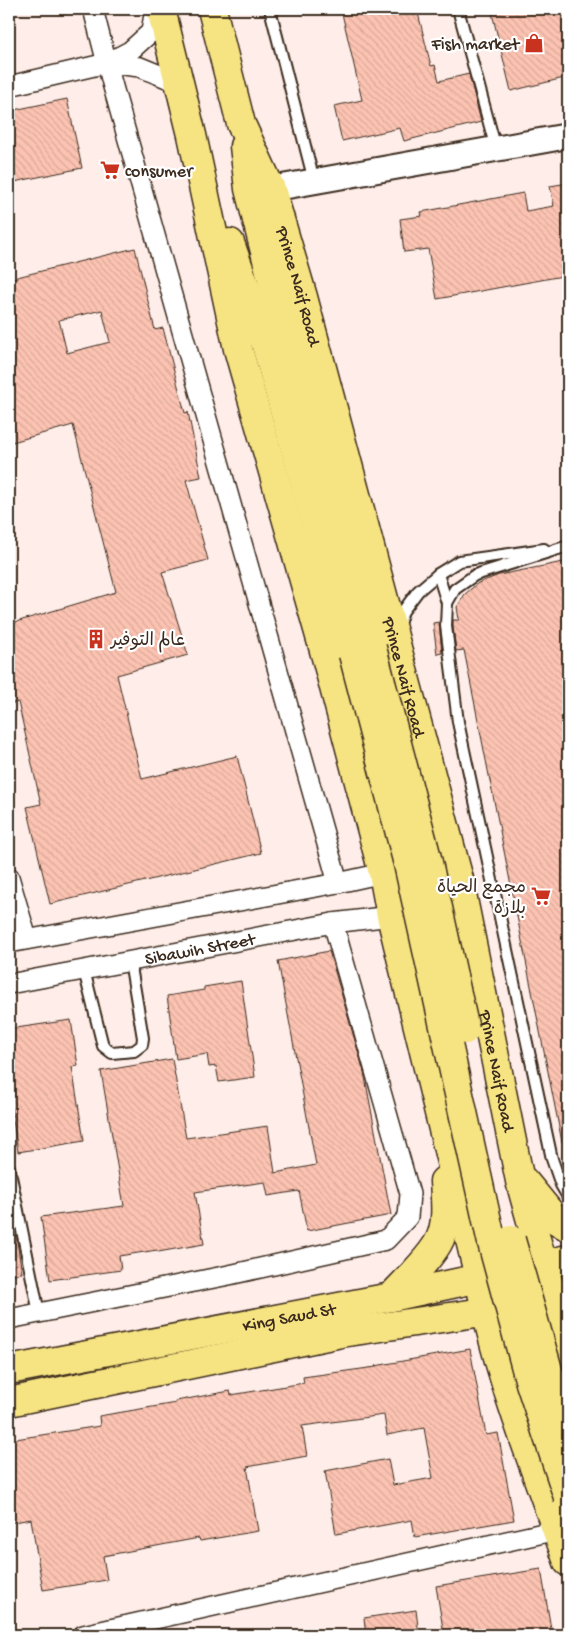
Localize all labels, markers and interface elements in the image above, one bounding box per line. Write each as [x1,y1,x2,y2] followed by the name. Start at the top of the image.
[523,32,545,54] shop icon: Fish market
[431,35,521,56] place label: Fish market
[99,159,121,181] supermarket icon: consumer
[125,162,194,183] place label: consumer
[269,223,324,350] street label: Prince Naif Road
[376,614,429,741] street label: Prince Naif Road
[85,628,107,650] building icon: عالم التوفير
[109,631,185,653] place label: عالم التوفير
[437,878,526,920] place label: مجمع الحياة بلازة
[530,885,552,907] supermarket icon: مجمع الحياة بلازة
[143,930,259,971] street label: Sibawih Street
[473,1008,518,1135] street label: Prince Naif Road
[241,1299,339,1338] street label: King Saud St

